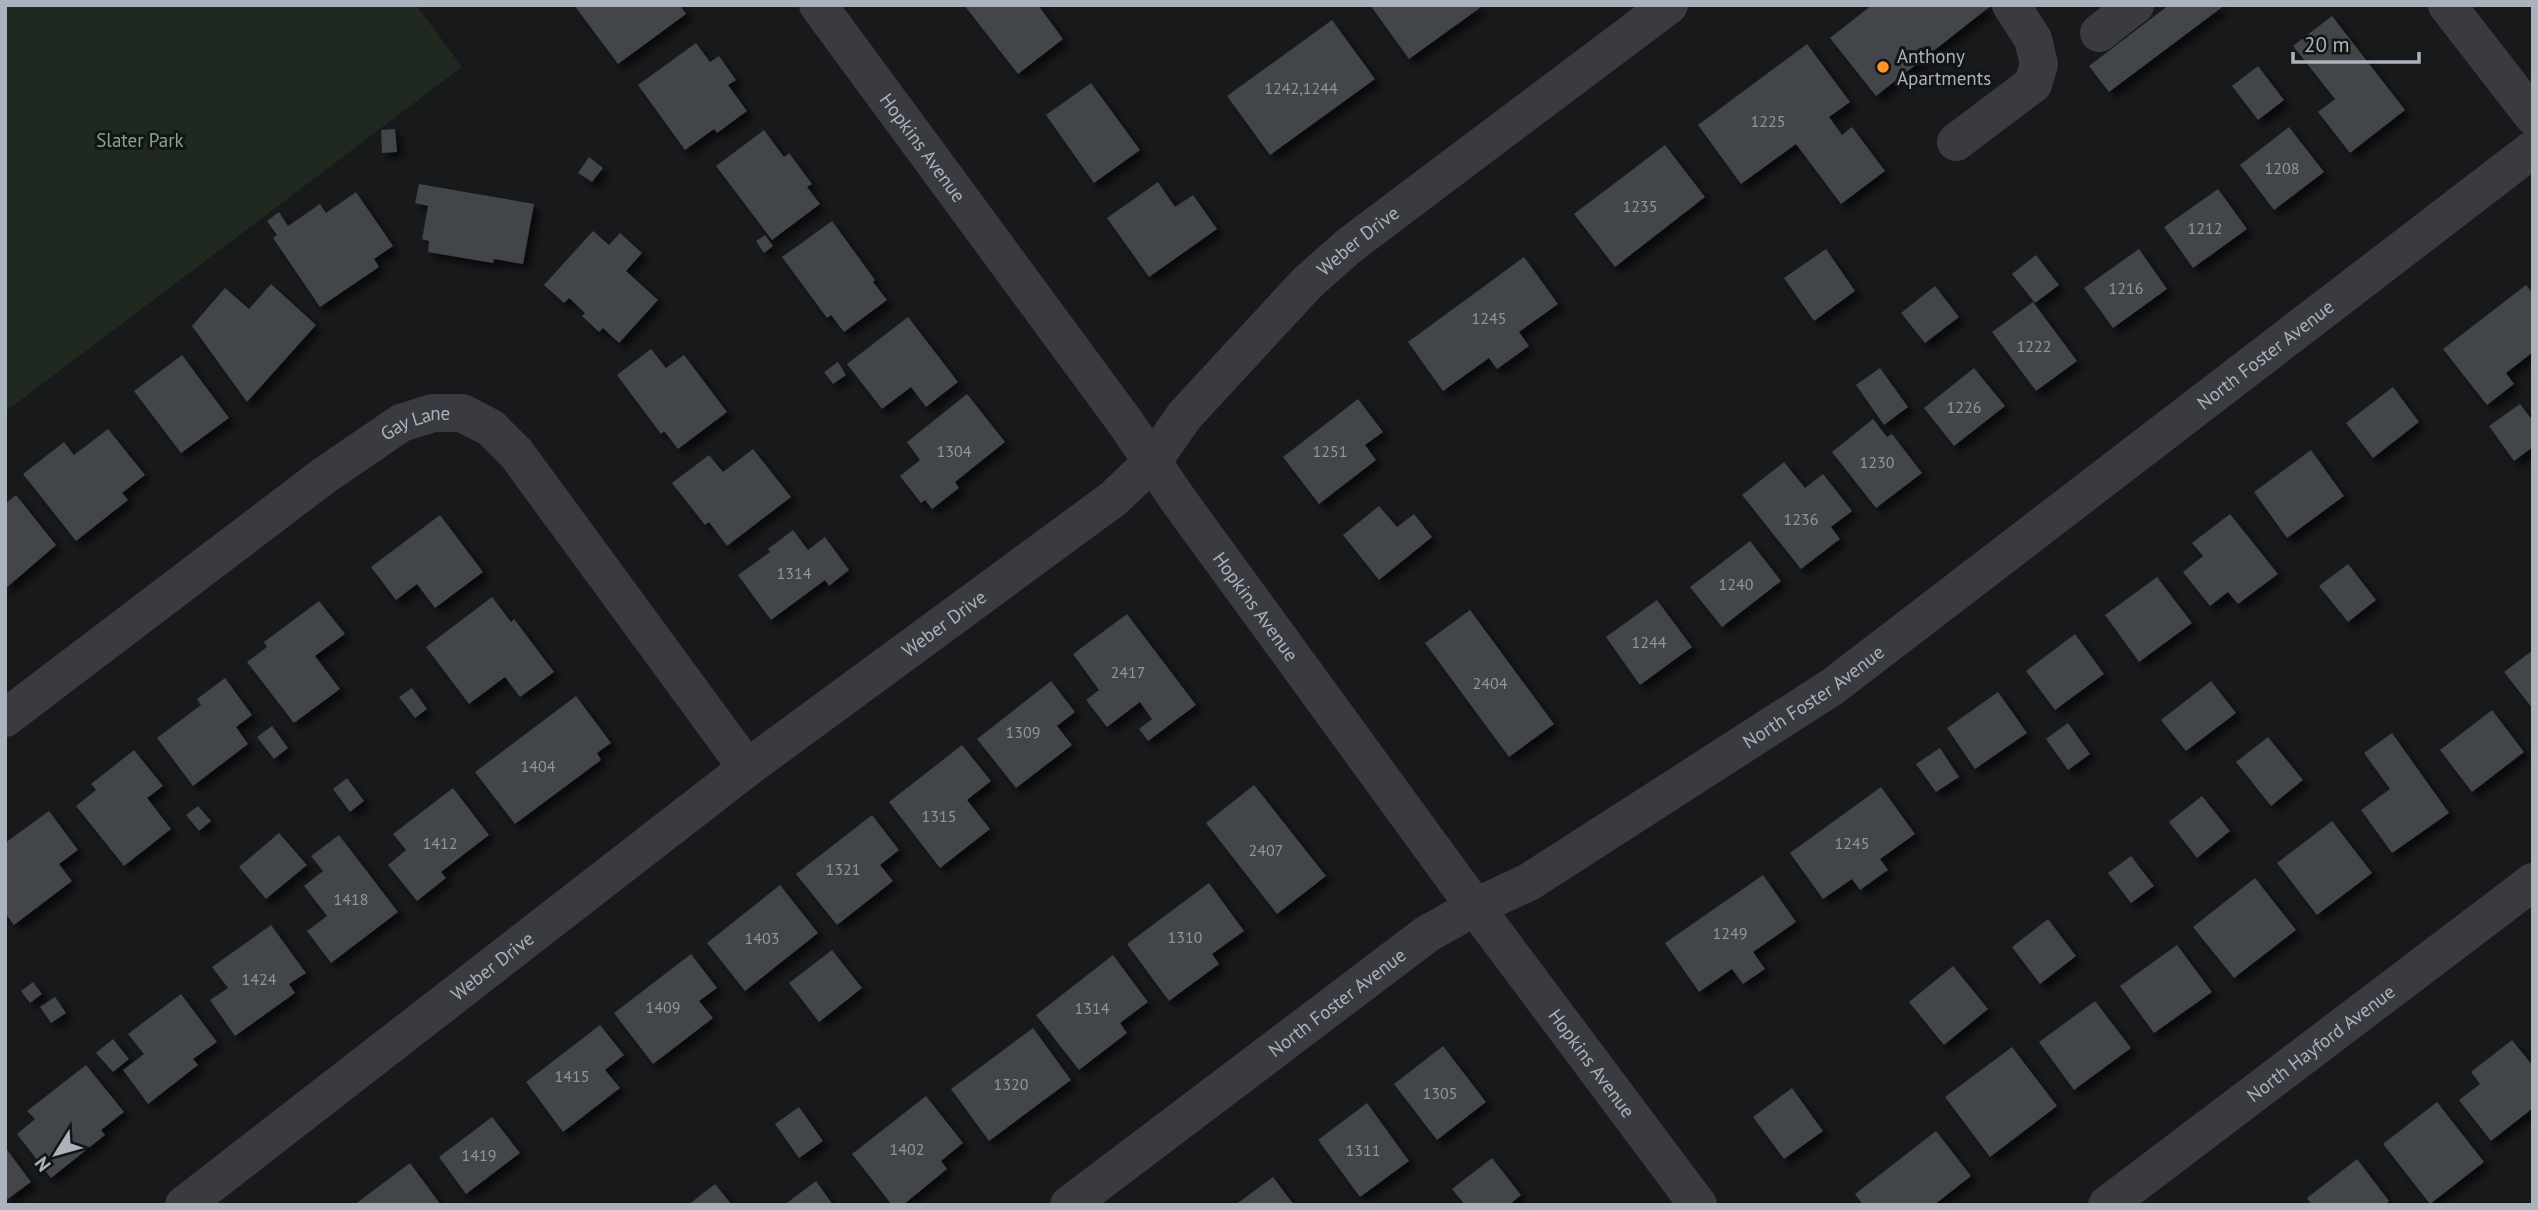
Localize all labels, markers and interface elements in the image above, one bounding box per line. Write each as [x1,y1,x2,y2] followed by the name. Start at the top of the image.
[2293,21,2419,65] scale bar
[2304,31,2350,58] text: 20 m
[1897,44,1991,90] place label: Anthony Apartments
[1875,59,1891,75] marker: Anthony Apartments
[1264,78,1338,98] house number: 1242,1244
[875,88,971,207] street label: Hopkins Avenue
[1751,111,1785,131] house number: 1225
[96,128,184,152] park label: Slater Park
[2265,158,2299,178] house number: 1208
[1623,196,1657,216] house number: 1235
[1312,200,1404,281] street label: Weber Drive
[2188,218,2222,238] house number: 1212
[2109,278,2143,298] house number: 1216
[2192,294,2338,415] street label: North Foster Avenue
[1472,308,1506,328] house number: 1245
[2017,336,2051,356] house number: 1222
[1947,397,1981,417] house number: 1226
[376,401,450,446] street label: Gay Lane
[937,441,972,461] house number: 1304
[1313,441,1347,461] house number: 1251
[1860,452,1895,472] house number: 1230
[1784,509,1818,529] house number: 1236
[1208,547,1304,666] street label: Hopkins Avenue
[777,563,812,583] house number: 1314
[1719,574,1754,594] house number: 1240
[897,584,991,662] street label: Weber Drive
[1632,632,1667,652] house number: 1244
[1738,640,1889,753] street label: North Foster Avenue
[1111,662,1145,682] house number: 2417
[1473,673,1508,693] house number: 2404
[1006,722,1040,742] house number: 1309
[521,756,556,776] house number: 1404
[922,806,956,826] house number: 1315
[423,833,457,853] house number: 1412
[1835,833,1869,853] house number: 1245
[1249,840,1283,860] house number: 2407
[826,859,860,879] house number: 1321
[334,889,368,909] house number: 1418
[1713,923,1747,943] house number: 1249
[446,926,538,1006] street label: Weber Drive
[1168,927,1203,947] house number: 1310
[745,928,779,948] house number: 1403
[1263,942,1410,1062] street label: North Foster Avenue
[242,969,277,989] house number: 1424
[2242,979,2399,1107] street label: North Hayford Avenue
[646,997,680,1017] house number: 1409
[1075,998,1110,1018] house number: 1314
[1543,1004,1640,1122] street label: Hopkins Avenue
[555,1066,589,1086] house number: 1415
[994,1074,1029,1094] house number: 1320
[1423,1083,1457,1103] house number: 1305
[21,1119,91,1189] north arrow
[890,1139,924,1159] house number: 1402
[1346,1140,1380,1160] house number: 1311
[462,1145,496,1165] house number: 1419
[29,1152,56,1176] text: N

